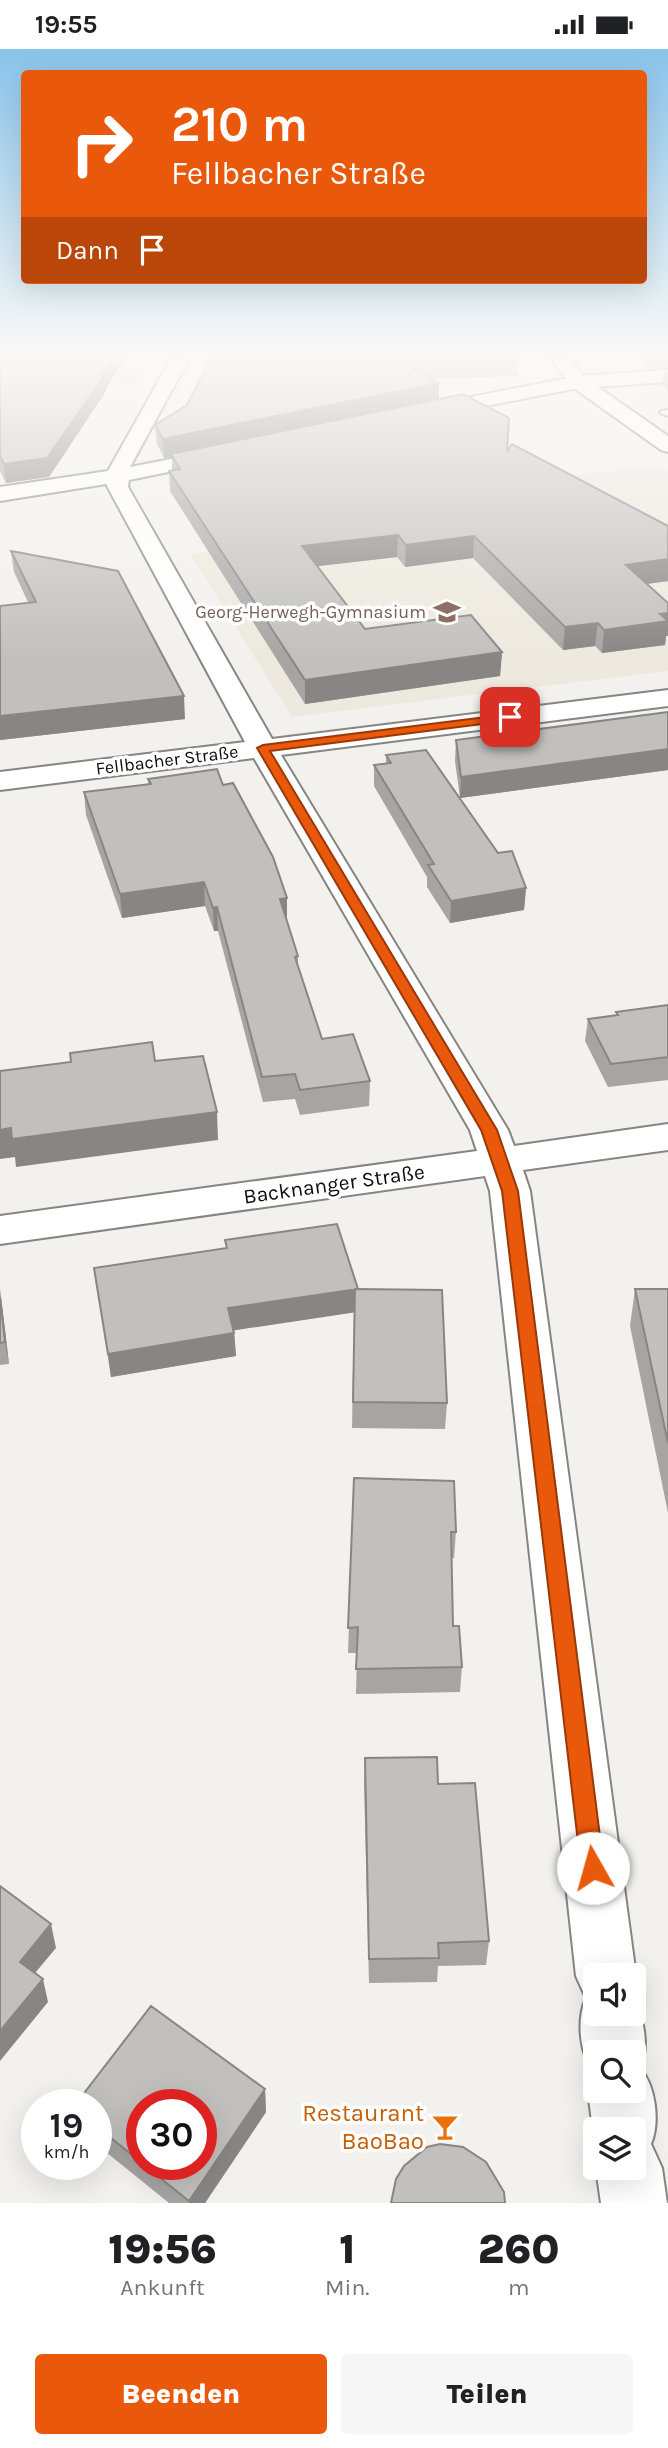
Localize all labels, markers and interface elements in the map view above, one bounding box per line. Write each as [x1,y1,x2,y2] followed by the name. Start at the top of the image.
[35,9,97,40] text: 19:55
[171,96,308,153] text: 210 m
[56,98,147,189] icon: right
[171,155,426,192] text: Fellbacher Straße
[133,231,171,269] icon: arrive
[56,235,119,266] text: Dann
[432,597,462,627] school or university icon: Georg-Herwegh-Gymnasium
[195,601,426,623] place label: Georg-Herwegh-Gymnasium
[480,687,540,747] pin
[491,698,529,736] icon: arrive
[95,740,239,780] street label: Fellbacher Straße
[242,1159,426,1209] street label: Backnanger Straße
[556,1831,630,1905] position arrow
[583,1963,646,2180] map controls
[583,1963,646,2026] button: sound
[583,2040,646,2103] button: search
[126,2089,217,2180] speed limit sign: 30
[302,2099,424,2155] place label: Restaurant BaoBao
[50,2105,83,2146] text: 19
[430,2112,460,2142] bar icon: Restaurant BaoBao
[583,2117,646,2180] button: layers
[44,2141,89,2163] text: km/h
[108,2224,217,2274] text: 19:56
[339,2224,355,2274] text: 1
[478,2224,560,2274] text: 260
[120,2274,205,2301] text: Ankunft
[325,2274,369,2301] text: Min.
[508,2274,529,2301] text: m
[35,2354,327,2434] button: Beenden
[341,2354,633,2434] button: Teilen

